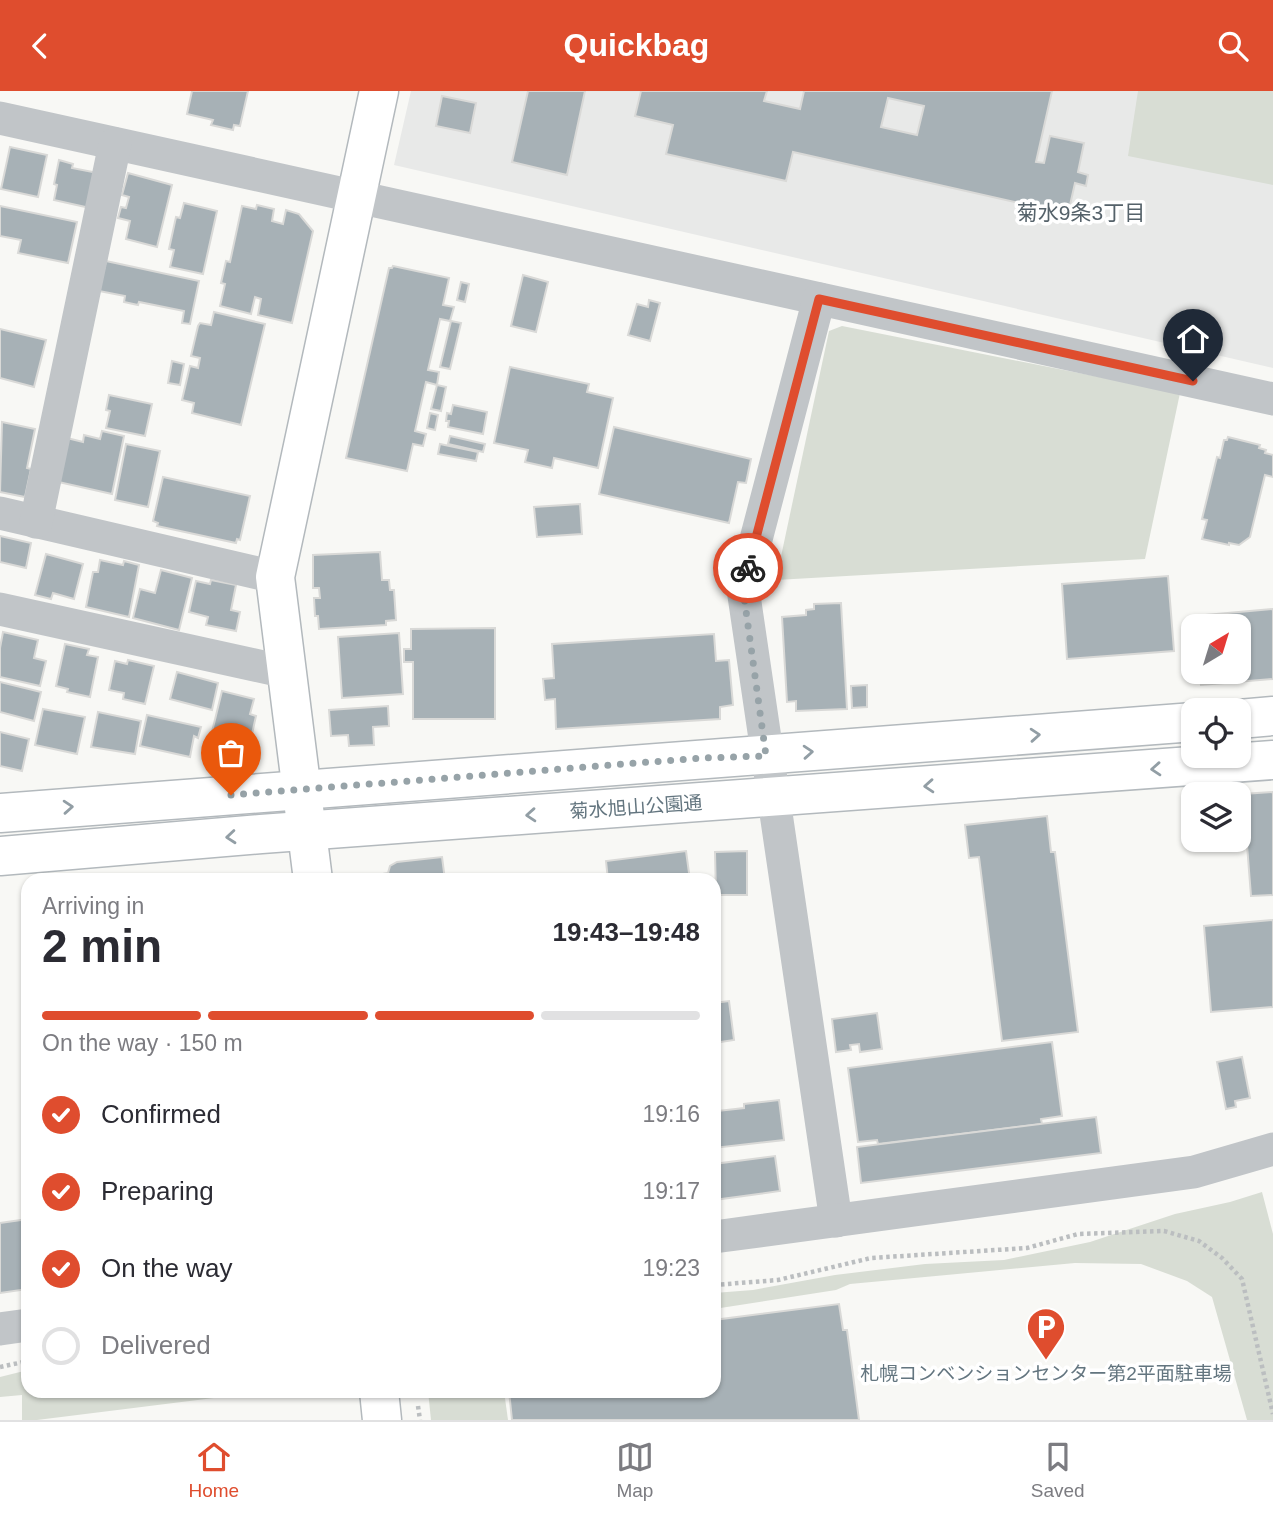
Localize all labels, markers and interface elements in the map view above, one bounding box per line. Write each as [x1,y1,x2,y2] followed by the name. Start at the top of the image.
[21,27,59,65] icon: back
[564,27,709,63] text: Quickbag
[1214,27,1252,65] icon: search
[1017,201,1145,224] district label: 菊水9条3丁目
[1163,309,1223,381] pin
[1174,320,1212,358] icon: home
[713,533,783,603] courier
[729,549,767,587] icon: bike
[1181,614,1251,684] north arrow
[1181,614,1251,852] map controls
[1181,698,1251,768] button: locate
[201,723,261,795] pin
[1030,728,1041,743] one-way arrow
[212,734,250,772] icon: bag
[803,745,814,760] one-way arrow
[1150,761,1161,776] one-way arrow
[923,778,934,793] one-way arrow
[1181,782,1251,852] button: layers
[569,792,703,822] street label: 菊水旭山公園通
[63,800,74,815] one-way arrow
[525,807,536,822] one-way arrow
[225,829,236,844] one-way arrow
[42,893,144,919] text: Arriving in
[553,917,700,947] text: 19:43–19:48
[42,920,162,972] text: 2 min
[42,1030,243,1056] text: On the way · 150 m
[42,1096,80,1134] icon: check
[101,1099,221,1129] text: Confirmed
[642,1101,700,1127] text: 19:16
[42,1173,80,1211] icon: check
[101,1176,214,1206] text: Preparing
[642,1178,700,1204] text: 19:17
[42,1250,80,1288] icon: check
[101,1253,233,1283] text: On the way
[642,1255,700,1281] text: 19:23
[1025,1306,1067,1361] parking icon: 札幌コンベンションセンター第2平面駐車場
[101,1330,211,1360] text: Delivered
[860,1363,1232,1384] place label: 札幌コンベンションセンター第2平面駐車場
[188,1438,239,1502] tab: Home
[616,1438,654,1502] tab: Map
[1031,1438,1085,1502] tab: Saved

